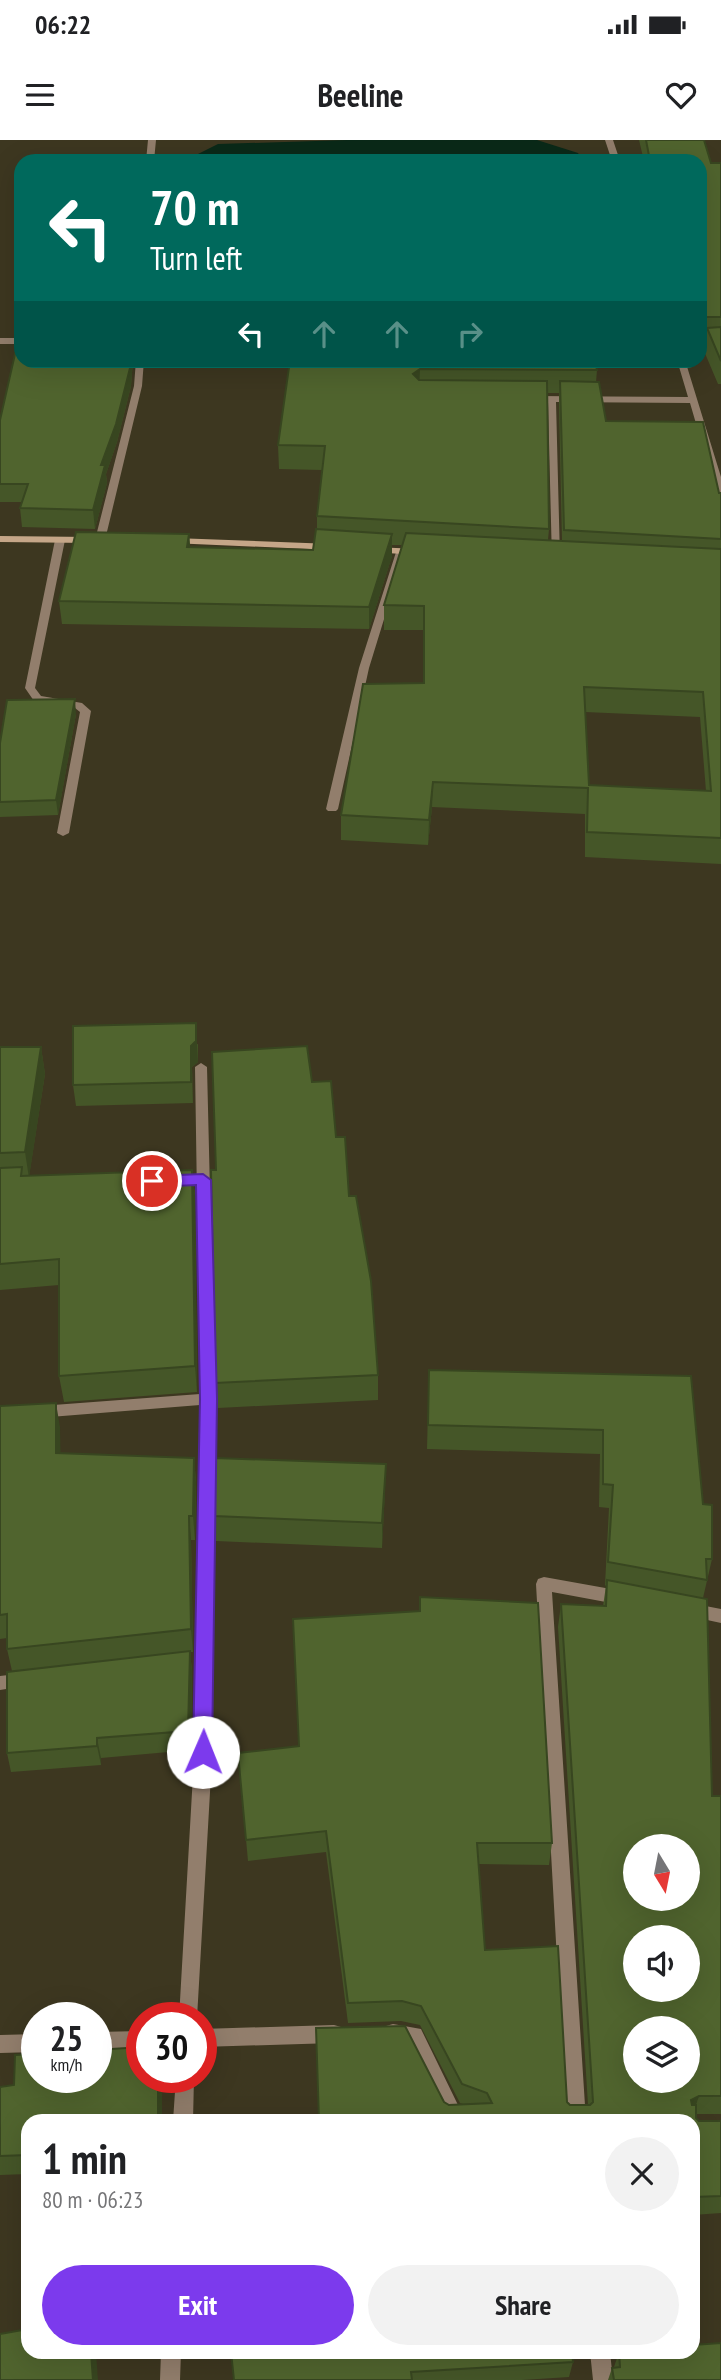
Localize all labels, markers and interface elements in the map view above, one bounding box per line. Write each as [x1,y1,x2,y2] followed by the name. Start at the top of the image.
[35,8,91,41] text: 06:22
[317,74,404,116] text: Beeline
[21,76,59,114] icon: menu
[662,76,700,114] icon: heart
[150,175,239,239] text: 70 m
[35,182,126,273] icon: left
[150,237,242,279] text: Turn left
[232,315,270,353] icon: left
[305,315,343,353] icon: ahead
[378,315,416,353] icon: ahead
[451,315,489,353] icon: right
[122,1151,182,1211] pin
[133,1162,171,1200] icon: arrive
[166,1715,240,1789] position arrow
[623,1834,700,1911] north arrow
[623,1834,700,2093] map controls
[623,1925,700,2002] button: sound
[126,2002,217,2093] speed limit sign: 30
[50,2015,83,2061] text: 25
[623,2016,700,2093] button: layers
[51,2053,82,2076] text: km/h
[42,2131,127,2186] text: 1 min
[605,2137,679,2211] button: close
[42,2185,143,2214] text: 80 m · 06:23
[42,2265,354,2345] button: Exit
[368,2265,679,2345] button: Share

